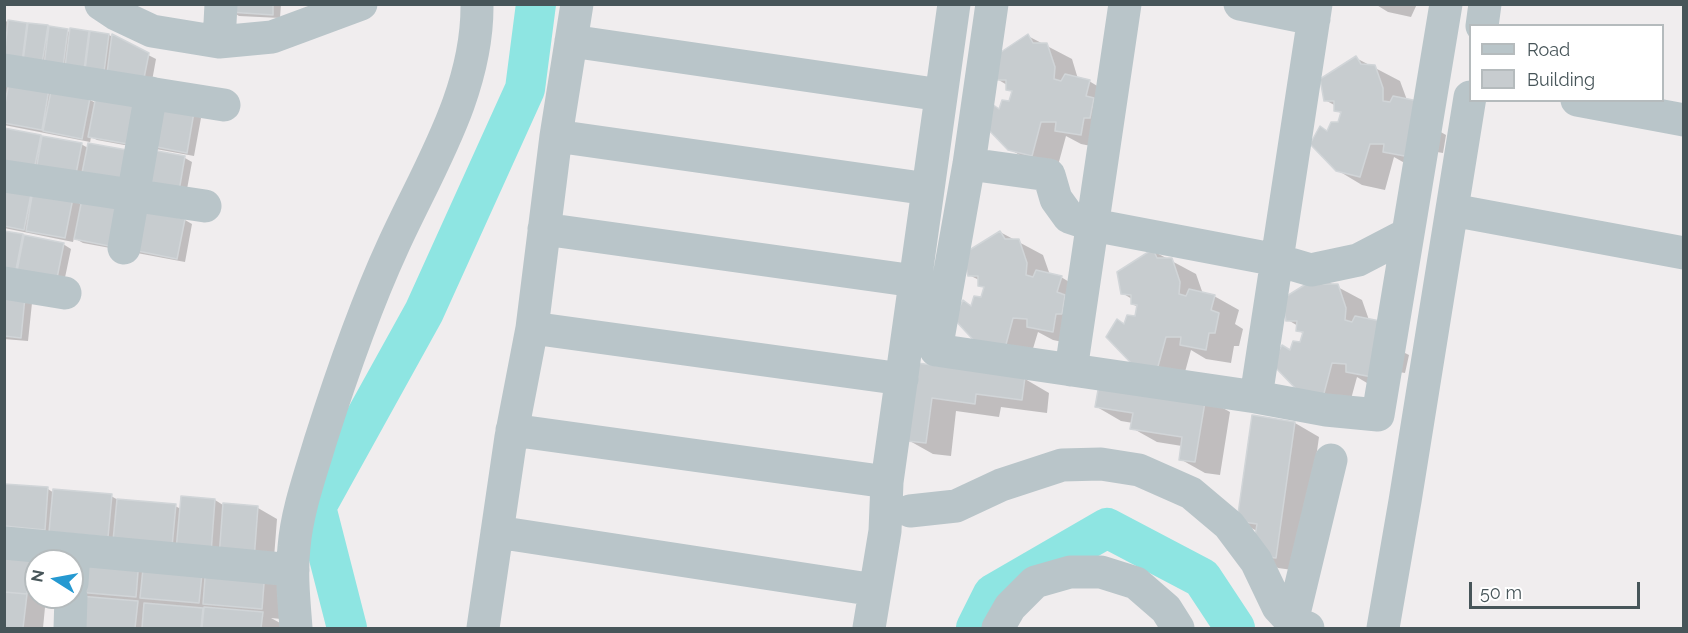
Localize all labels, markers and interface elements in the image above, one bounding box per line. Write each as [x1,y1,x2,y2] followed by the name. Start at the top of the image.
[1469,24,1664,102] legend
[1527,39,1570,60] text: Road
[1527,69,1595,90] text: Building
[24,549,84,609] north arrow
[27,568,48,584] text: N
[1472,570,1643,608] scale bar
[1480,582,1522,603] text: 50 m

